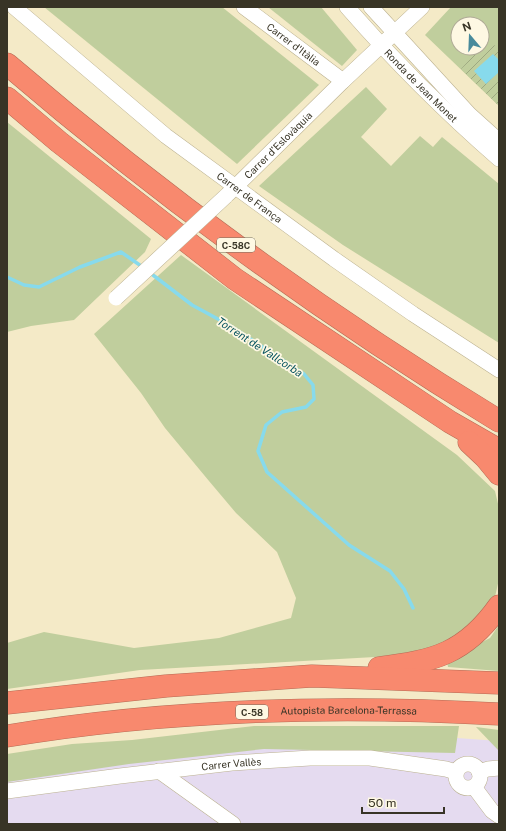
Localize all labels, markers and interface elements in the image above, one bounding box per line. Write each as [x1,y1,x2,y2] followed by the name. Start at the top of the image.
[450,16,490,56] north arrow
[461,19,473,34] text: N
[265,20,323,68] street label: Carrer d'Itàlia
[382,46,460,125] street label: Ronda de Jean Monet
[242,109,314,181] street label: Carrer d'Eslovàquia
[215,169,285,225] street label: Carrer de França
[217,238,255,252] road number: C-58C
[215,315,305,379] water label: Torrent de Vallcorba
[280,704,417,717] street label: Autopista Barcelona-Terrassa
[236,705,268,719] road number: C-58
[201,755,262,773] street label: Carrer Vallès
[362,789,444,815] scale bar
[368,796,396,810] text: 50 m

